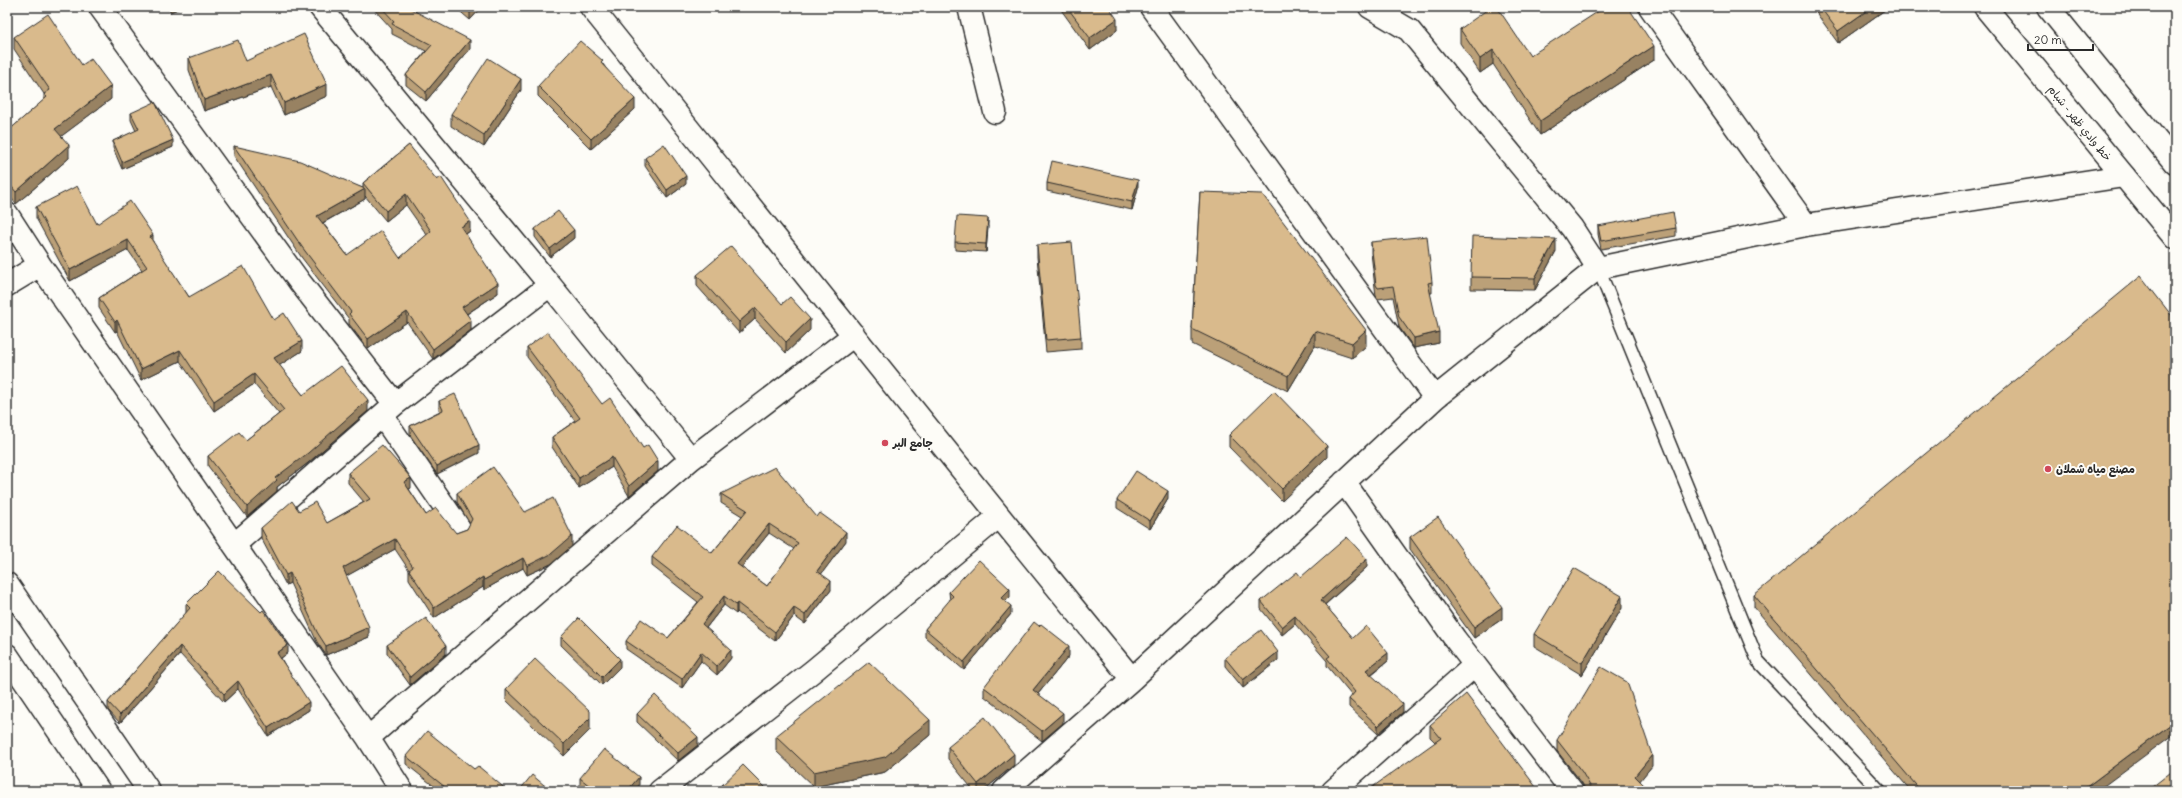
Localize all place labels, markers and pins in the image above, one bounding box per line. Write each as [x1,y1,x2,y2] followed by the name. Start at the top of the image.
[892,436,933,451] place label: جامع البر
[880,438,890,448] marker: جامع البر
[2056,462,2135,477] place label: مصنع مياه شملان
[2043,464,2053,474] marker: مصنع مياه شملان

